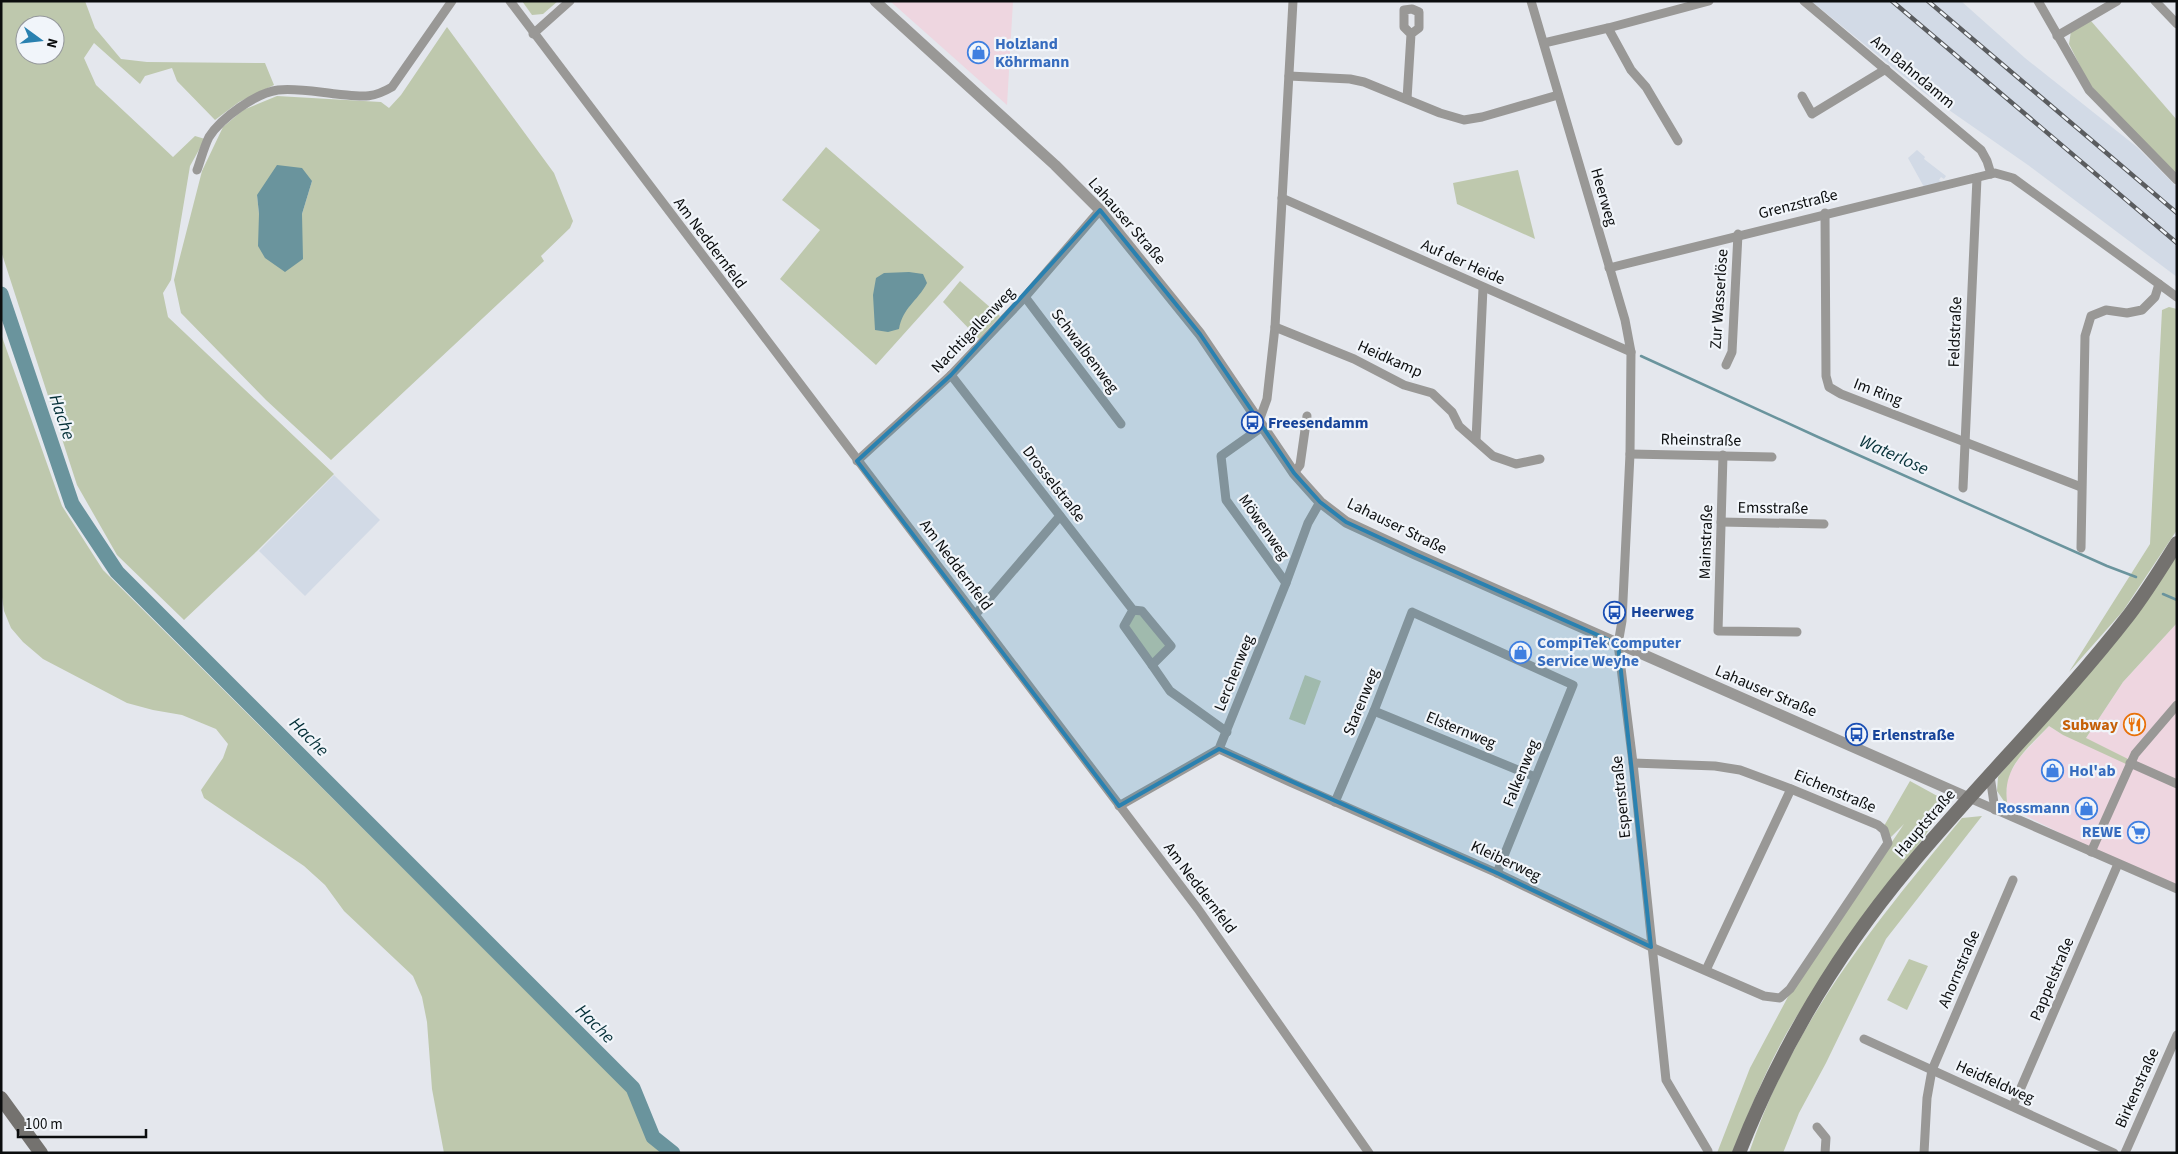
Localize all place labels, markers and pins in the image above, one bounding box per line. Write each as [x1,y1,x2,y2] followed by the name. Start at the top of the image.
[995,33,1069,73] place label: Holzland Köhrmann
[967,41,991,65] shop icon: Holzland Köhrmann
[1240,411,1264,435] bus stop icon: Freesendamm
[1268,412,1368,434] place label: Freesendamm
[1603,600,1627,624] bus stop icon: Heerweg
[1631,601,1694,623] place label: Heerweg
[1537,632,1682,672] place label: CompiTek Computer Service Weyhe
[1509,640,1533,664] shop icon: CompiTek Computer Service Weyhe
[2122,713,2146,737] restaurant icon: Subway
[2062,714,2119,736] place label: Subway
[1844,723,1868,747] bus stop icon: Erlenstraße
[1872,724,1955,746] place label: Erlenstraße
[2041,759,2065,783] shop icon: Hol'ab
[2069,760,2116,782] place label: Hol'ab
[2074,796,2098,820] shop icon: Rossmann
[1997,797,2070,819] place label: Rossmann
[2126,820,2150,844] supermarket icon: REWE
[2082,821,2122,843] place label: REWE

